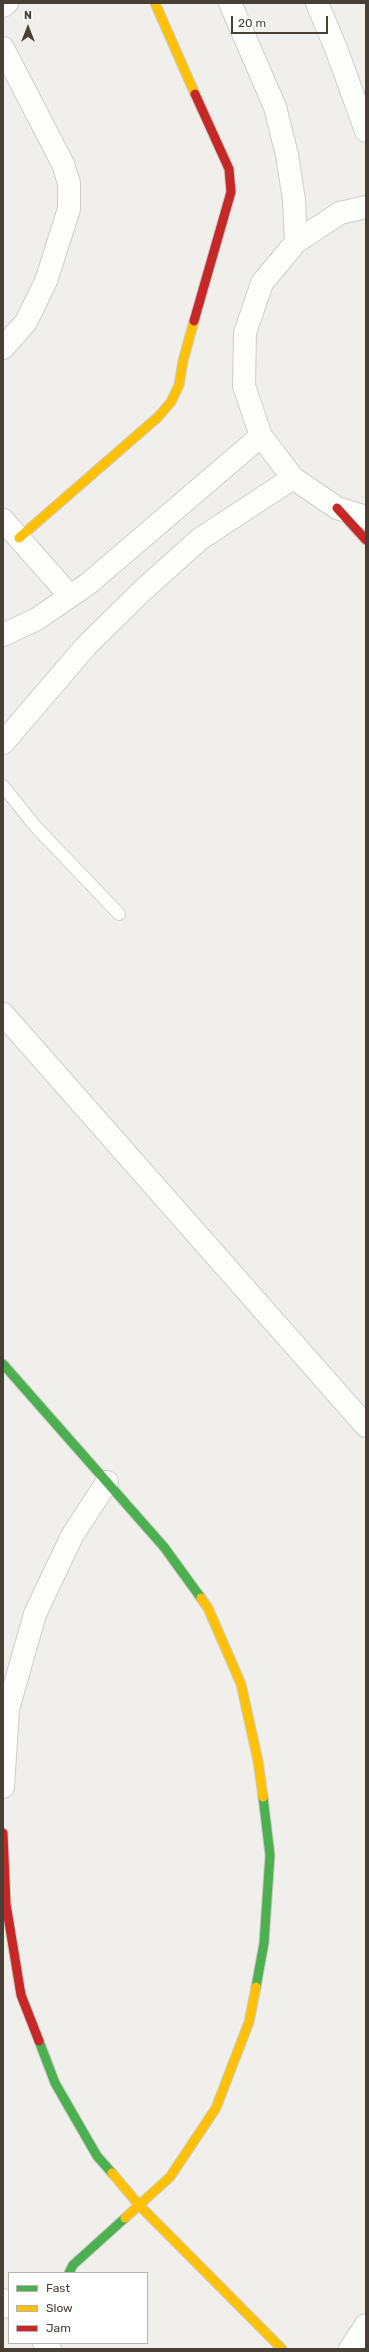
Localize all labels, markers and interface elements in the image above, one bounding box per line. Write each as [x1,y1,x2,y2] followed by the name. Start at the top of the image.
[8,8,48,48] north arrow
[233,8,330,34] scale bar
[24,9,32,22] text: N
[238,16,266,30] text: 20 m
[8,2272,148,2344] legend
[46,2281,70,2295] text: Fast
[46,2301,73,2315] text: Slow
[46,2321,71,2335] text: Jam

